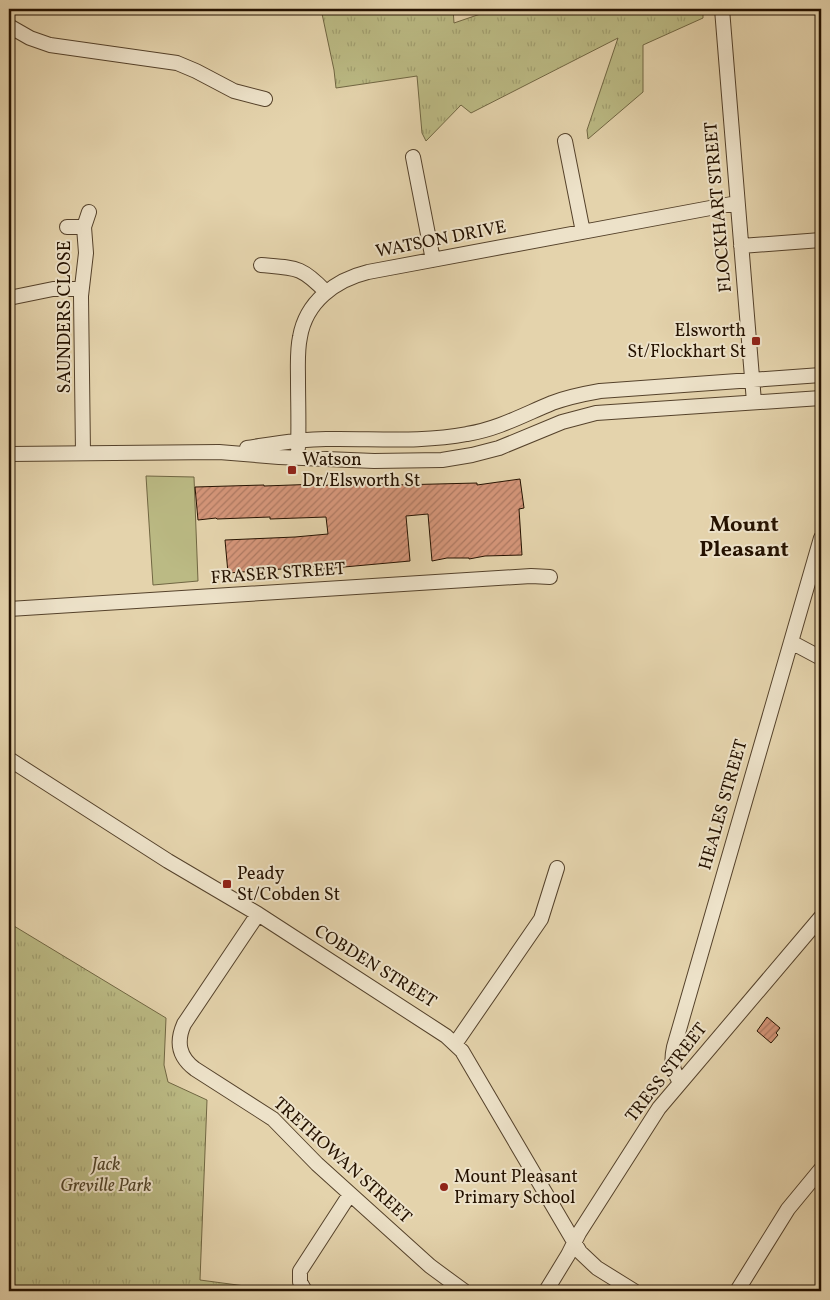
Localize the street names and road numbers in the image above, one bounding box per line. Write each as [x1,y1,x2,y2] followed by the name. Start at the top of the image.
[699,120,739,294] street label: FLOCKHART STREET
[374,215,509,265] street label: WATSON DRIVE
[53,240,78,393] street label: SAUNDERS CLOSE
[210,557,347,591] street label: FRASER STREET
[693,736,755,873] street label: HEALES STREET
[309,919,441,1015] street label: COBDEN STREET
[620,1018,714,1128] street label: TRESS STREET
[267,1092,417,1230] street label: TRETHOWAN STREET

